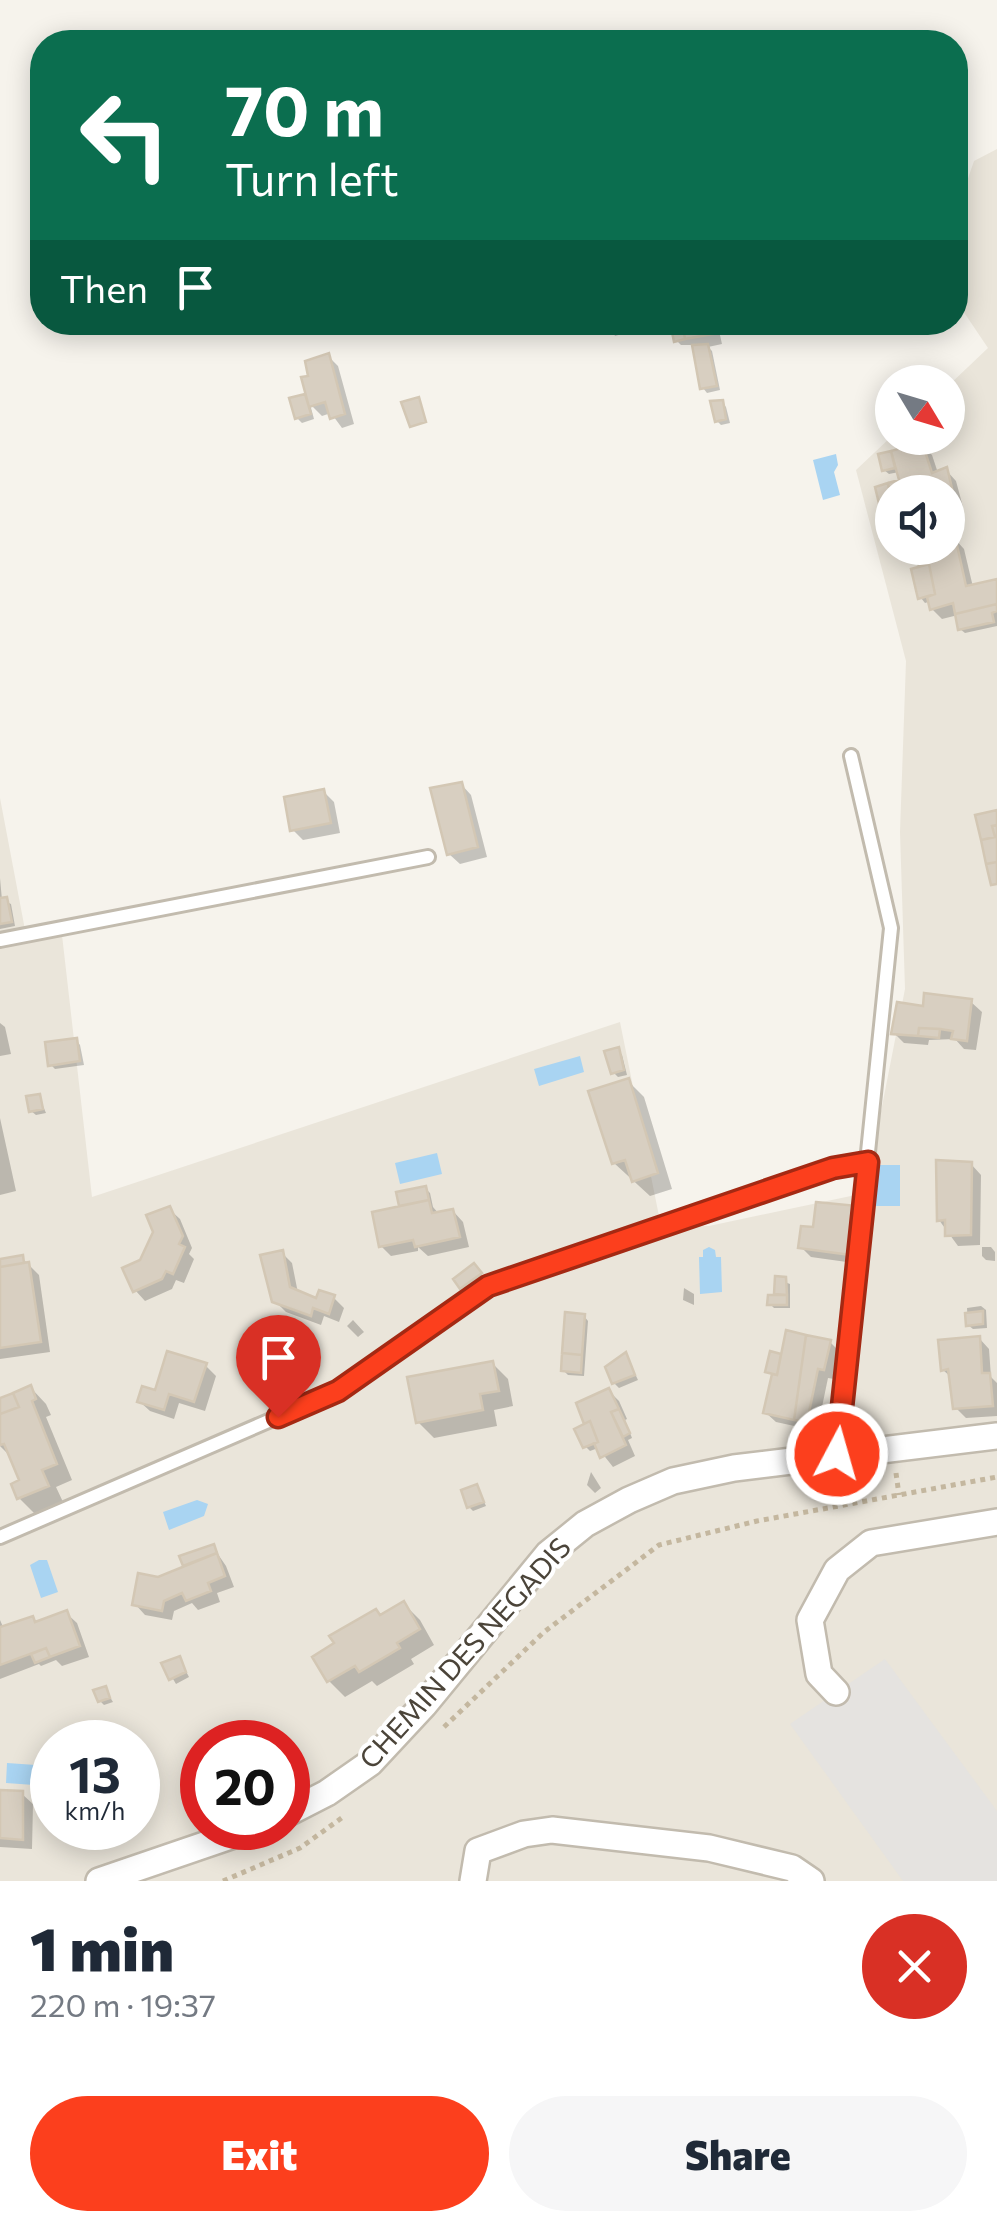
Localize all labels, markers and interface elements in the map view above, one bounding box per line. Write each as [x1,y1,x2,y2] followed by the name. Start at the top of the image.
[225,65,384,150] text: 70 m
[60,70,190,200] icon: left
[225,150,399,205] text: Turn left
[168,260,223,315] icon: arrive
[60,264,148,311] text: Then
[875,365,965,455] north arrow
[875,365,965,565] map controls
[875,475,965,565] button: sound
[236,1315,321,1418] pin
[251,1330,306,1385] icon: arrive
[785,1402,889,1506] position arrow
[351,1530,577,1775] street label: CHEMIN DES NEGADIS
[180,1720,310,1850] speed limit sign: 20
[69,1742,121,1803] text: 13
[65,1795,125,1825] text: km/h
[30,1910,174,1983] text: 1 min
[862,1914,967,2019] button: close
[30,1984,216,2024] text: 220 m · 19:37
[30,2096,489,2211] button: Exit
[509,2096,967,2211] button: Share

